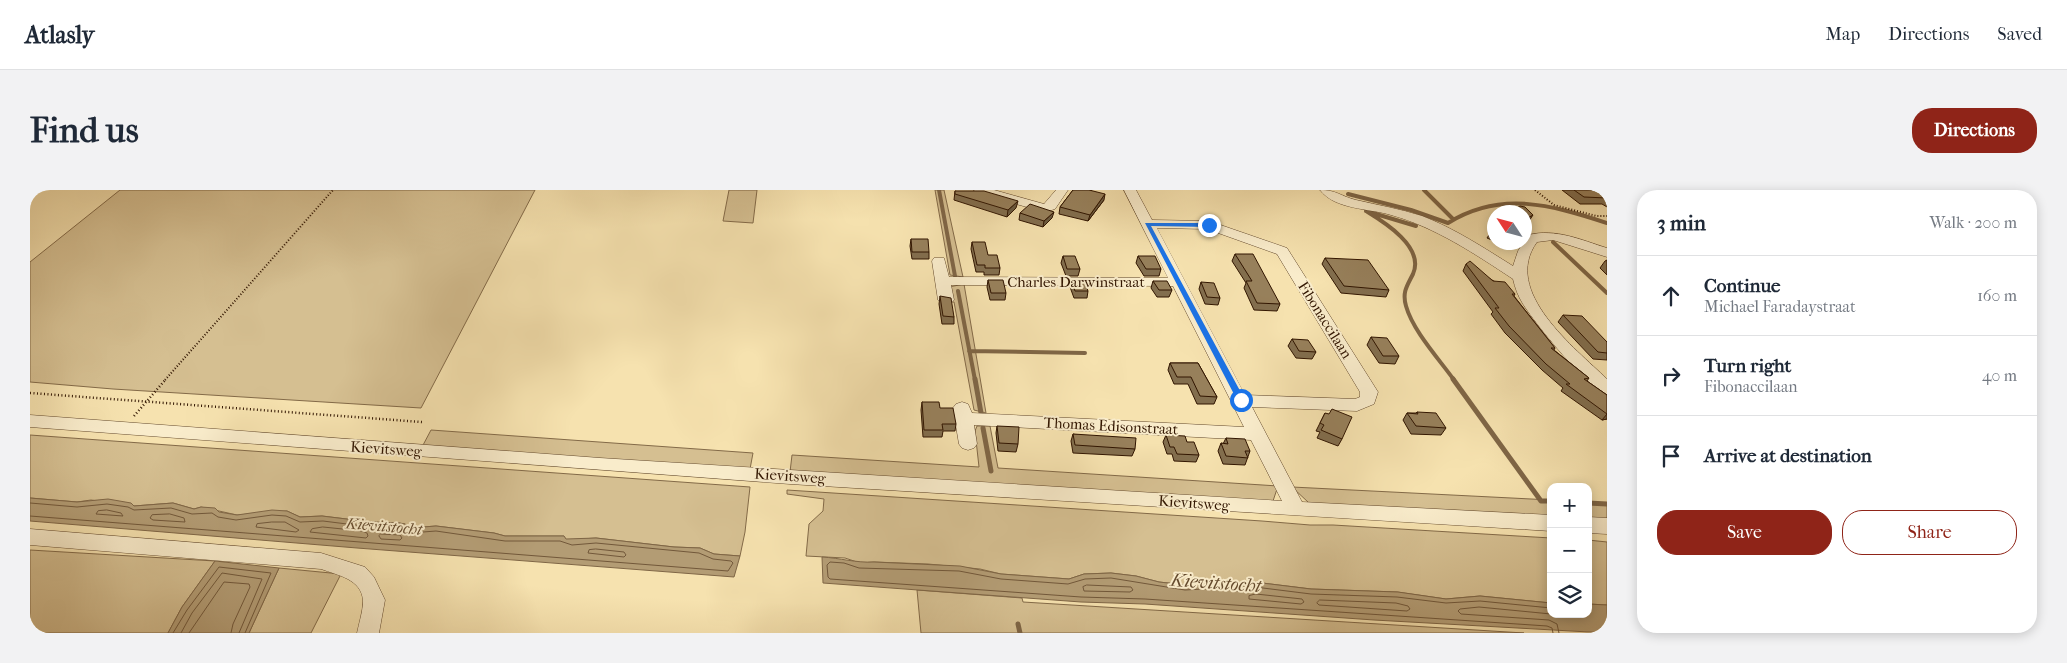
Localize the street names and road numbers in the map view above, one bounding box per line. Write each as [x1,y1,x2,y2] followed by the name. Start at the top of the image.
[1007,273,1145,291] street label: Charles Darwinstraat
[1294,278,1356,362] street label: Fibonaccilaan
[1043,413,1179,439] street label: Thomas Edisonstraat
[350,438,423,461] street label: Kievitsweg
[754,465,827,488] street label: Kievitsweg
[1158,492,1231,515] street label: Kievitsweg

